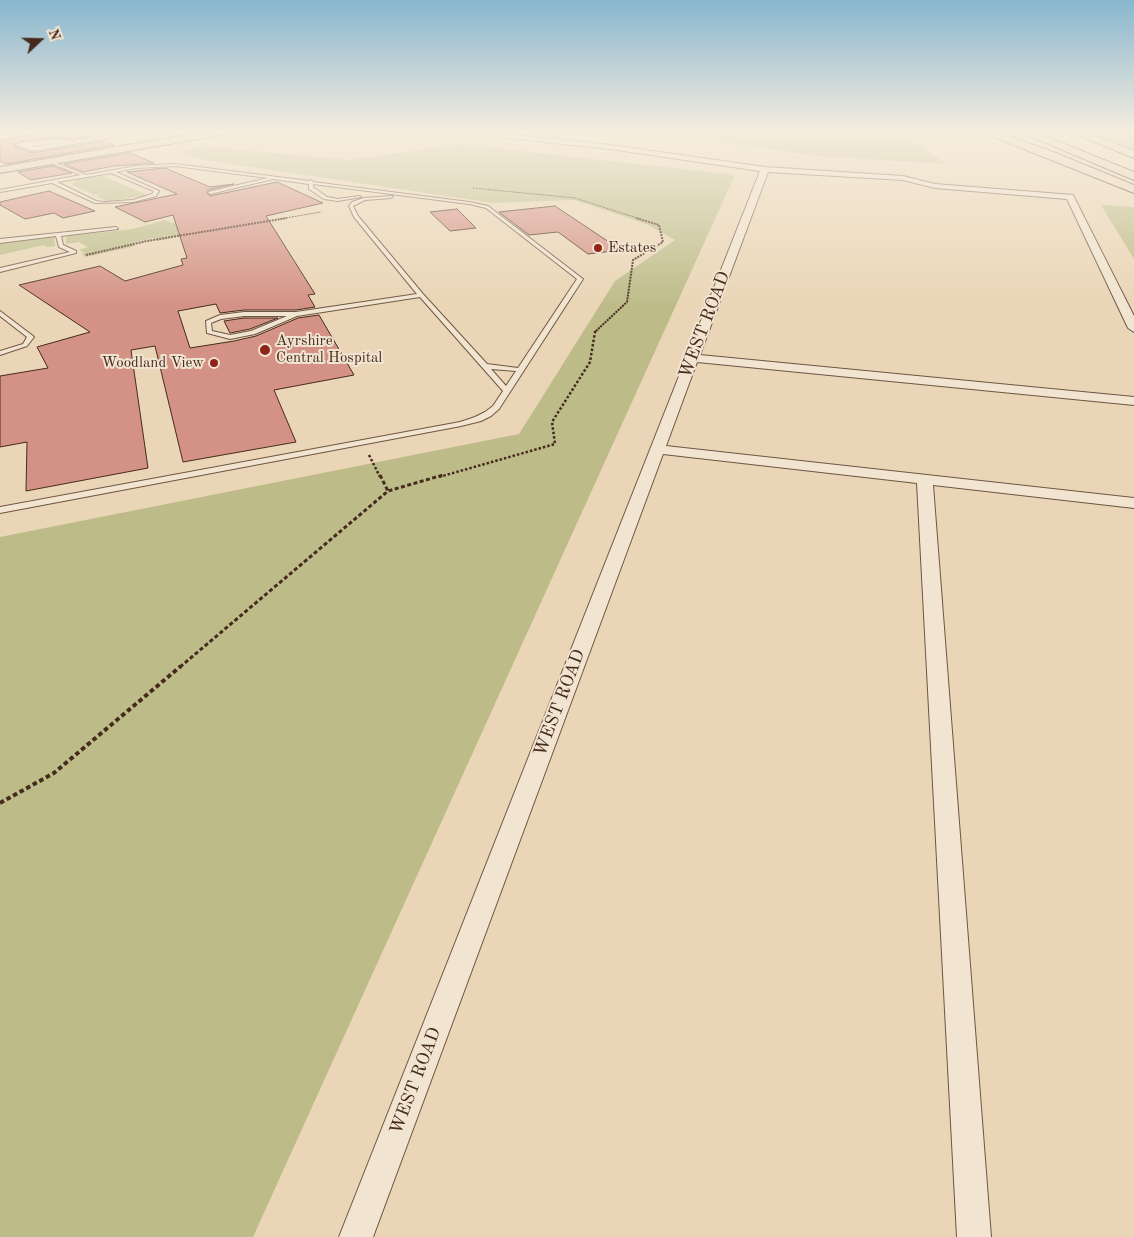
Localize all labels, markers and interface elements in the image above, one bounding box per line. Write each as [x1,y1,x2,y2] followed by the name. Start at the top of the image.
[15,15,65,65] north arrow
[46,27,62,42] text: N
[608,239,656,257] place label: Estates
[592,242,604,254] marker: Estates
[675,268,735,382] street label: WEST ROAD
[276,332,382,367] place label: Ayrshire Central Hospital
[258,343,272,357] marker: Ayrshire Central Hospital
[102,354,204,372] place label: Woodland View
[208,357,220,369] marker: Woodland View
[530,646,590,760] street label: WEST ROAD
[386,1024,446,1138] street label: WEST ROAD

